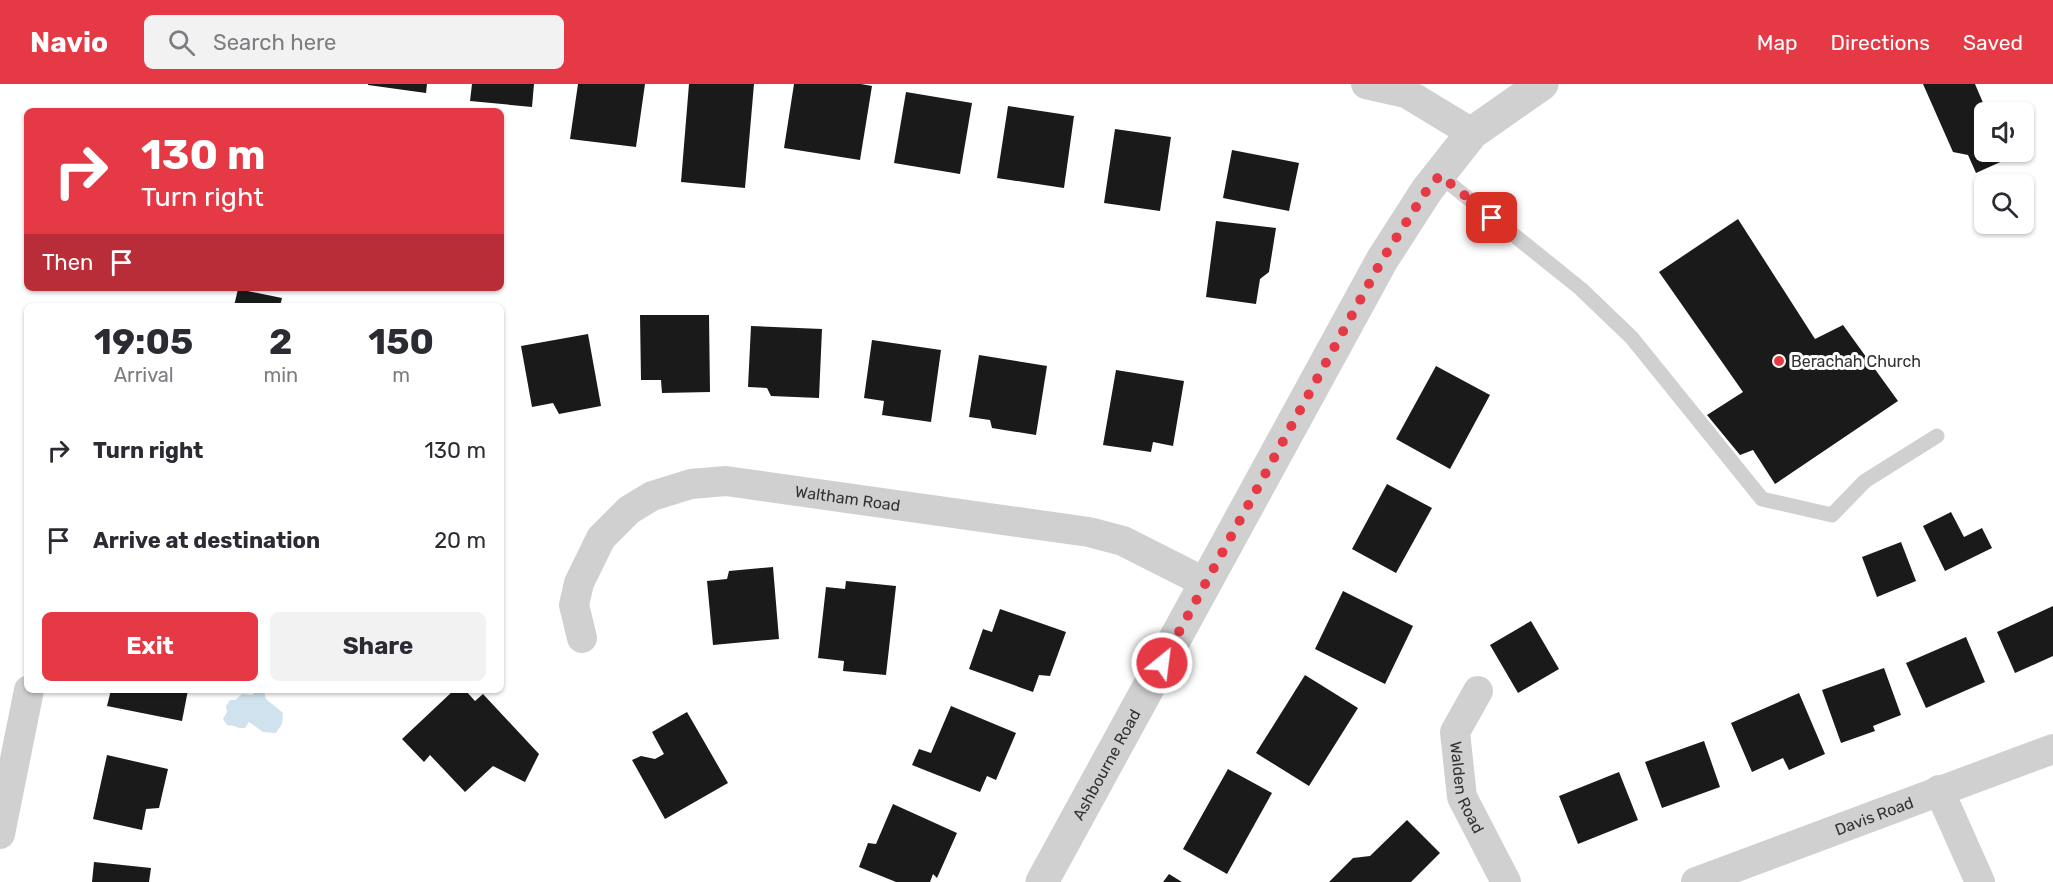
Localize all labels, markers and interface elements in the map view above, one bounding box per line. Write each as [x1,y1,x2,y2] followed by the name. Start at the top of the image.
[144,15,564,69] search box
[30,26,108,59] text: Navio
[165,26,198,59] icon: search
[213,29,336,56] text: Search here
[1757,30,1798,55] text: Map
[1831,30,1930,55] text: Directions
[1963,30,2023,55] text: Saved
[1974,102,2034,234] map controls
[1974,102,2034,162] button: sound
[141,130,266,180] text: 130 m
[42,132,120,210] icon: right
[1974,174,2034,234] button: search
[141,181,264,213] text: Turn right
[1466,192,1517,243] pin
[1475,201,1508,234] icon: arrive
[105,246,138,279] icon: arrive
[42,249,93,276] text: Then
[94,320,193,363] text: 19:05
[269,320,292,363] text: 2
[368,320,434,363] text: 150
[1791,352,1921,371] place label: Berachah Church
[1772,354,1786,368] marker: Berachah Church
[114,363,174,387] text: Arrival
[263,363,298,387] text: min
[392,363,410,387] text: m
[42,434,75,467] icon: right
[93,437,203,464] text: Turn right
[424,437,486,464] text: 130 m
[794,482,902,515] street label: Waltham Road
[42,524,75,557] icon: arrive
[93,527,320,554] text: Arrive at destination
[434,527,486,554] text: 20 m
[42,612,258,681] button: Exit
[270,612,486,681] button: Share
[1130,631,1194,695] position arrow
[1069,706,1145,823] street label: Ashbourne Road
[1446,740,1488,836] street label: Walden Road
[1832,793,1916,839] street label: Davis Road

